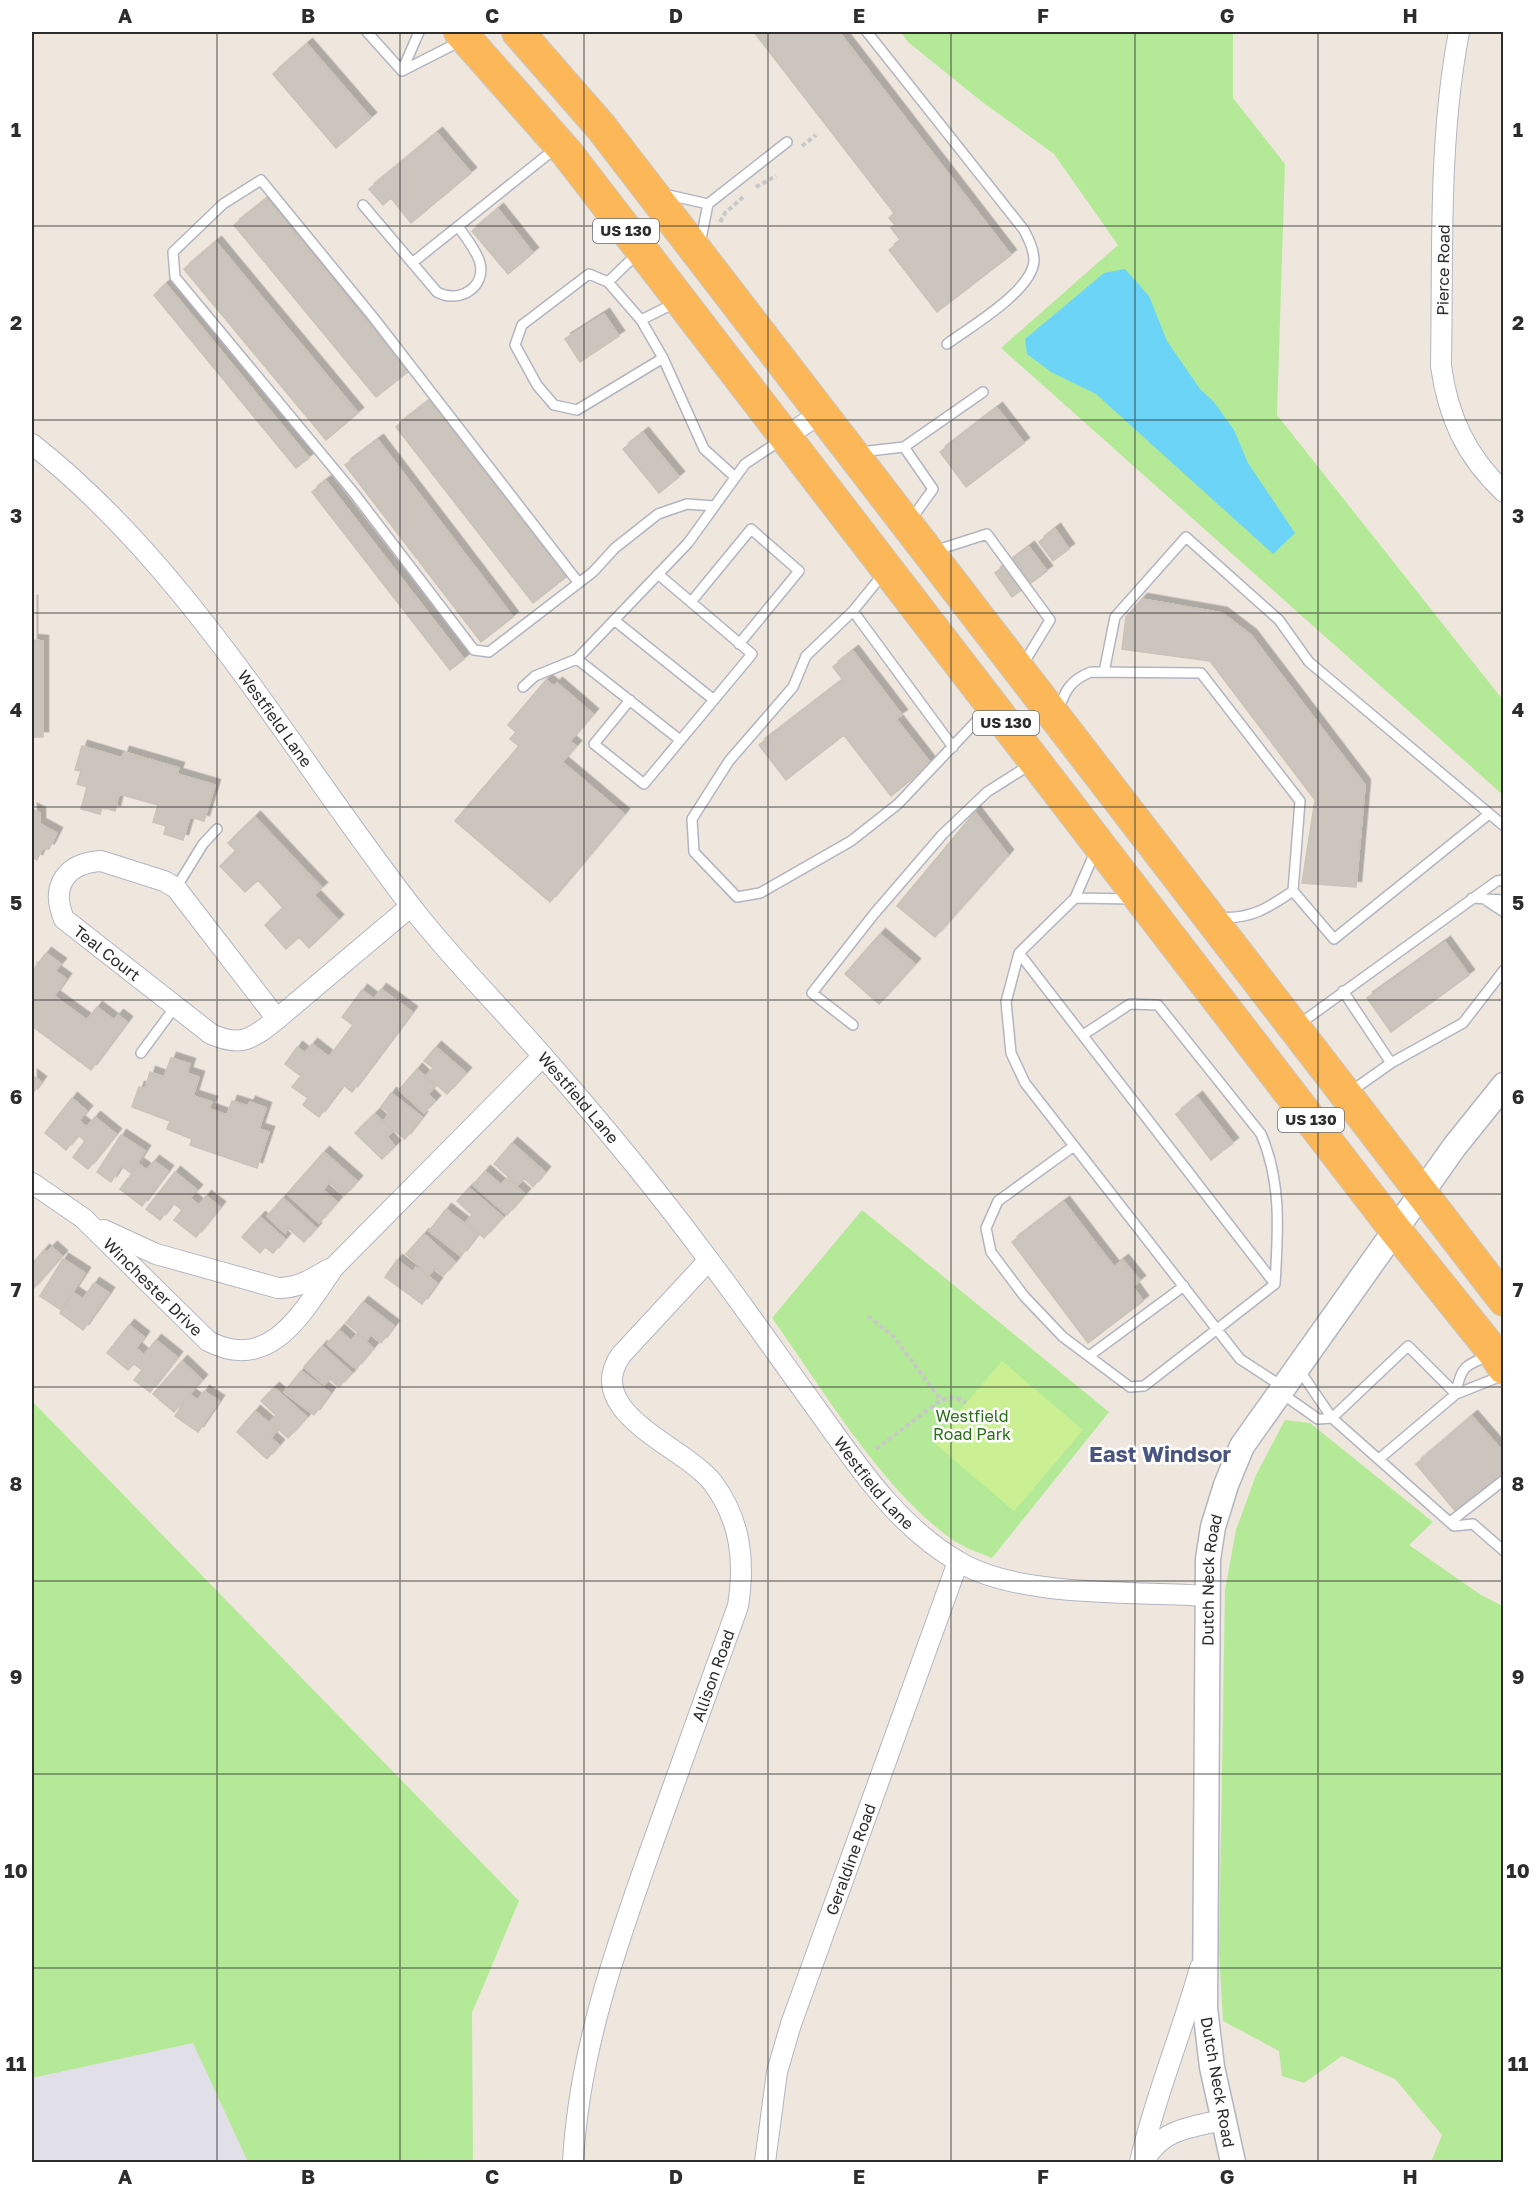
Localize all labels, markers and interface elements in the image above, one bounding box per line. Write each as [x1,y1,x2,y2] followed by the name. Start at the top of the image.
[118,3,132,27] text: A
[301,3,315,27] text: B
[485,3,499,27] text: C
[669,3,683,27] text: D
[853,3,865,27] text: E
[1037,3,1049,27] text: F
[1220,3,1234,27] text: G
[1402,3,1418,27] text: H
[11,117,21,141] text: 1
[1513,117,1523,141] text: 1
[593,219,659,243] road number: US 130
[1432,224,1454,316] street label: Pierce Road
[10,310,22,334] text: 2
[1512,310,1524,334] text: 2
[10,503,22,527] text: 3
[1512,503,1524,527] text: 3
[234,666,317,771] street label: Westfield Lane
[10,697,22,721] text: 4
[1512,697,1524,721] text: 4
[973,711,1039,735] road number: US 130
[10,890,22,914] text: 5
[1512,890,1524,914] text: 5
[70,921,144,985] street label: Teal Court
[534,1047,623,1148] street label: Westfield Lane
[10,1084,22,1108] text: 6
[1512,1084,1524,1108] text: 6
[1278,1108,1344,1132] road number: US 130
[99,1234,207,1340] street label: Winchester Drive
[11,1277,22,1301] text: 7
[1513,1277,1524,1301] text: 7
[933,1406,1011,1444] park label: Westfield Road Park
[830,1433,918,1534] street label: Westfield Lane
[1089,1440,1231,1467] district label: East Windsor
[10,1471,22,1495] text: 8
[1512,1471,1524,1495] text: 8
[1197,1512,1226,1646] street label: Dutch Neck Road
[687,1627,739,1724] street label: Allison Road
[10,1664,22,1688] text: 9
[1512,1664,1524,1688] text: 9
[821,1801,880,1918] street label: Geraldine Road
[4,1858,28,1882] text: 10
[1506,1858,1530,1882] text: 10
[1197,2015,1239,2149] street label: Dutch Neck Road
[6,2051,26,2075] text: 11
[1508,2051,1528,2075] text: 11
[118,2164,132,2188] text: A
[301,2164,315,2188] text: B
[485,2164,499,2188] text: C
[669,2164,683,2188] text: D
[853,2164,865,2188] text: E
[1037,2164,1049,2188] text: F
[1220,2164,1234,2188] text: G
[1402,2164,1418,2188] text: H

